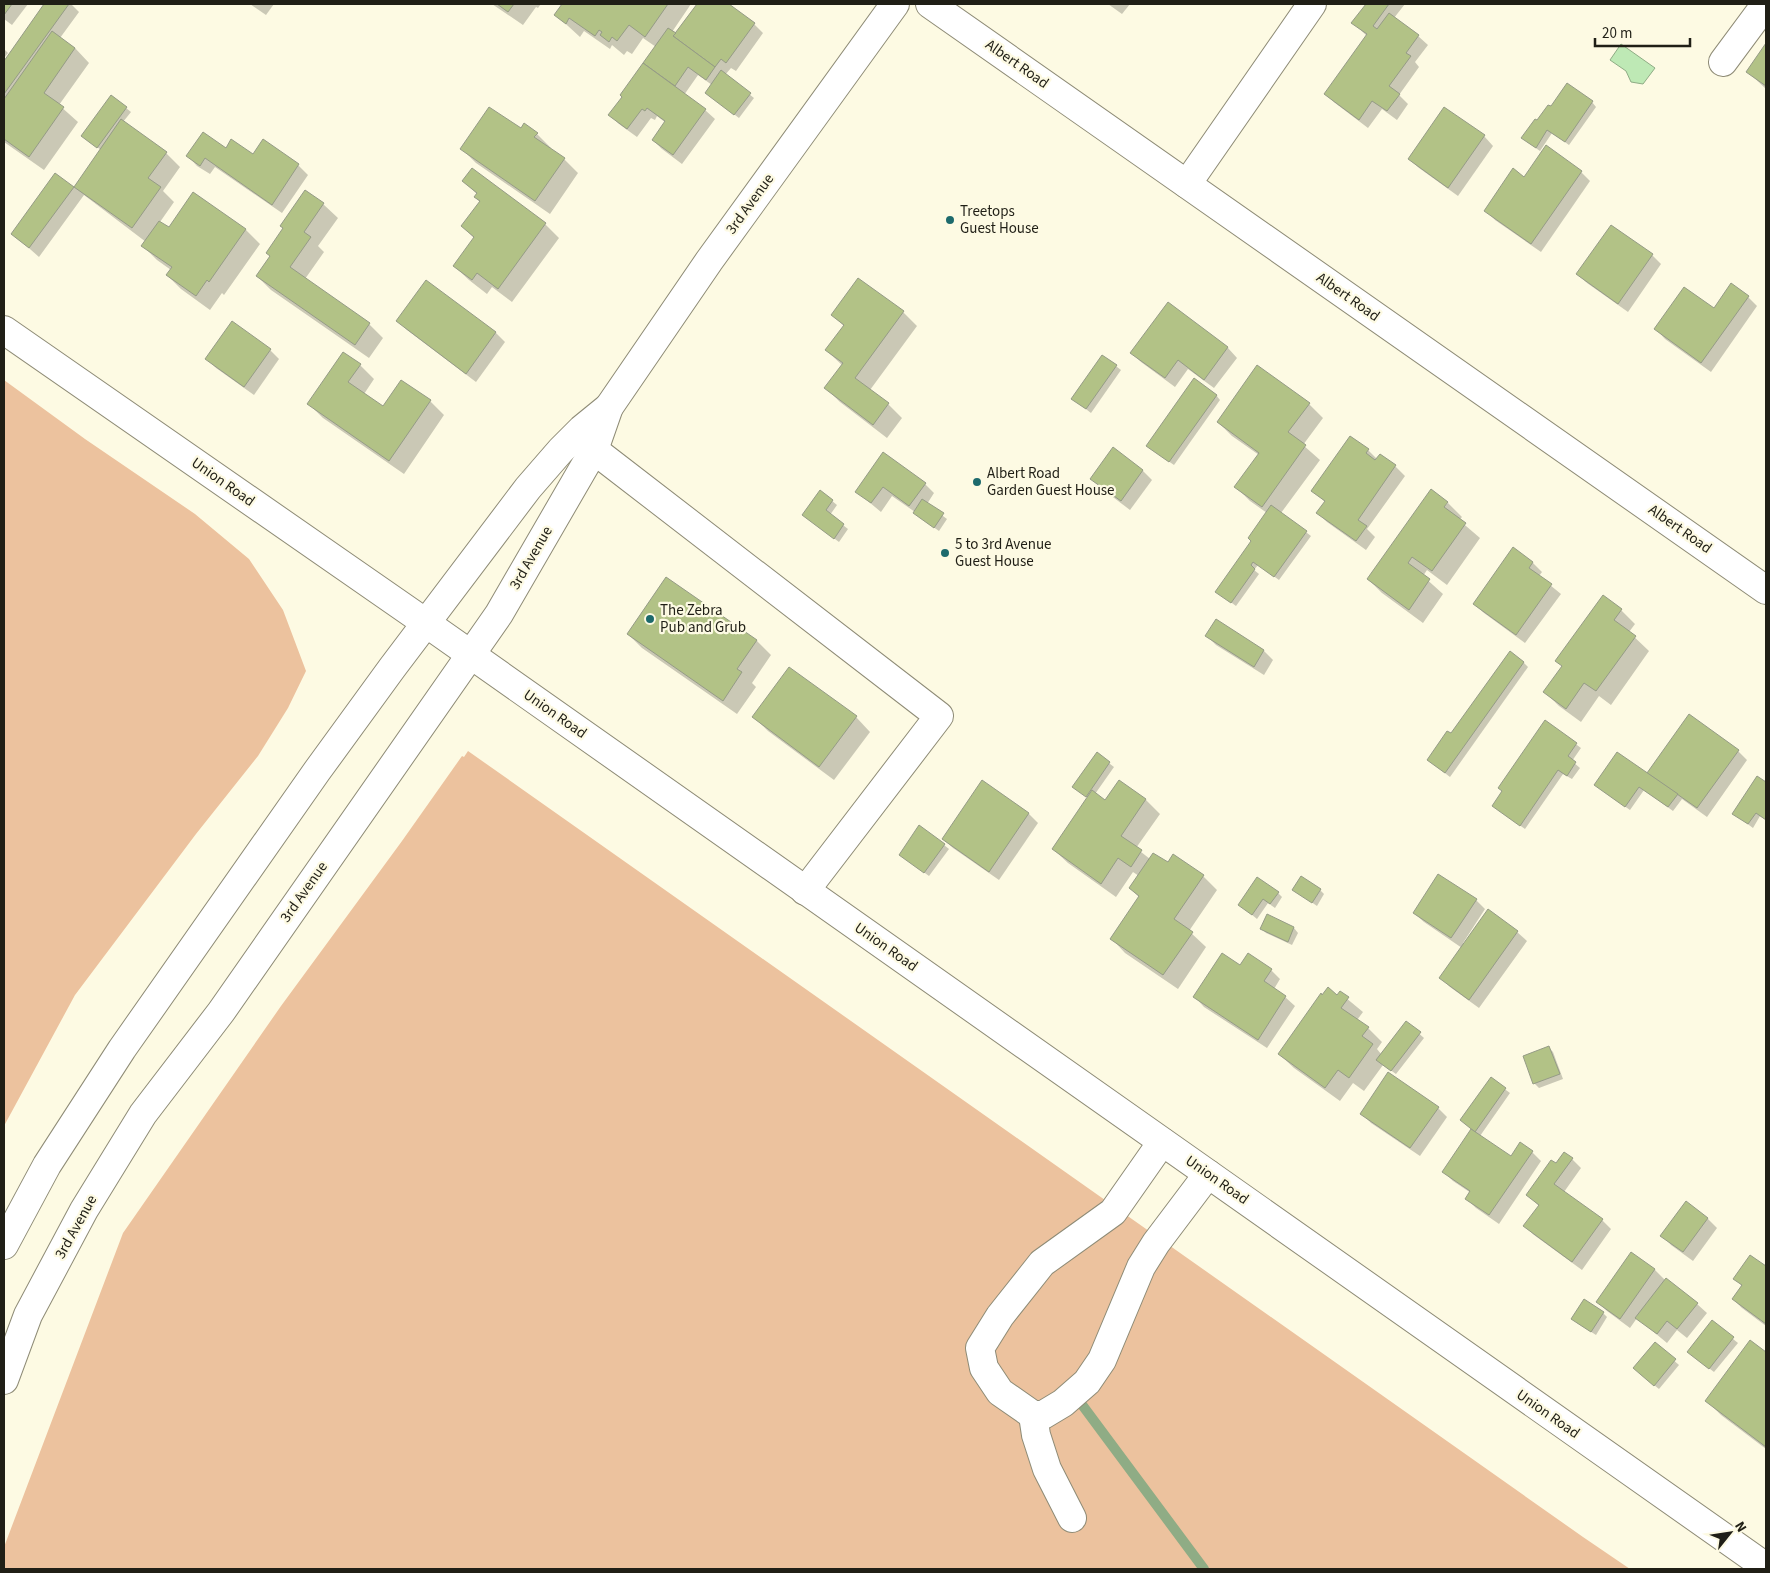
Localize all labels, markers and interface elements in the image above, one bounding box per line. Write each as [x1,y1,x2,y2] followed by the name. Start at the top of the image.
[1595,15,1690,47] scale bar
[1602,23,1632,44] text: 20 m
[981,34,1053,94] street label: Albert Road
[721,169,779,239] street label: 3rd Avenue
[960,201,1039,239] place label: Treetops Guest House
[944,214,956,226] marker: Treetops Guest House
[1312,267,1384,327] street label: Albert Road
[187,452,259,512] street label: Union Road
[987,463,1115,501] place label: Albert Road Garden Guest House
[971,476,983,488] marker: Albert Road Garden Guest House
[1644,499,1716,559] street label: Albert Road
[504,522,558,594] street label: 3rd Avenue
[955,534,1052,572] place label: 5 to 3rd Avenue Guest House
[939,547,951,559] marker: 5 to 3rd Avenue Guest House
[660,600,746,638] place label: The Zebra Pub and Grub
[644,613,656,625] marker: The Zebra Pub and Grub
[519,684,591,744] street label: Union Road
[275,857,333,927] street label: 3rd Avenue
[850,917,922,977] street label: Union Road
[1181,1150,1253,1210] street label: Union Road
[50,1191,102,1263] street label: 3rd Avenue
[1512,1384,1584,1444] street label: Union Road
[1705,1508,1755,1558] north arrow
[1729,1518,1751,1536] text: N

